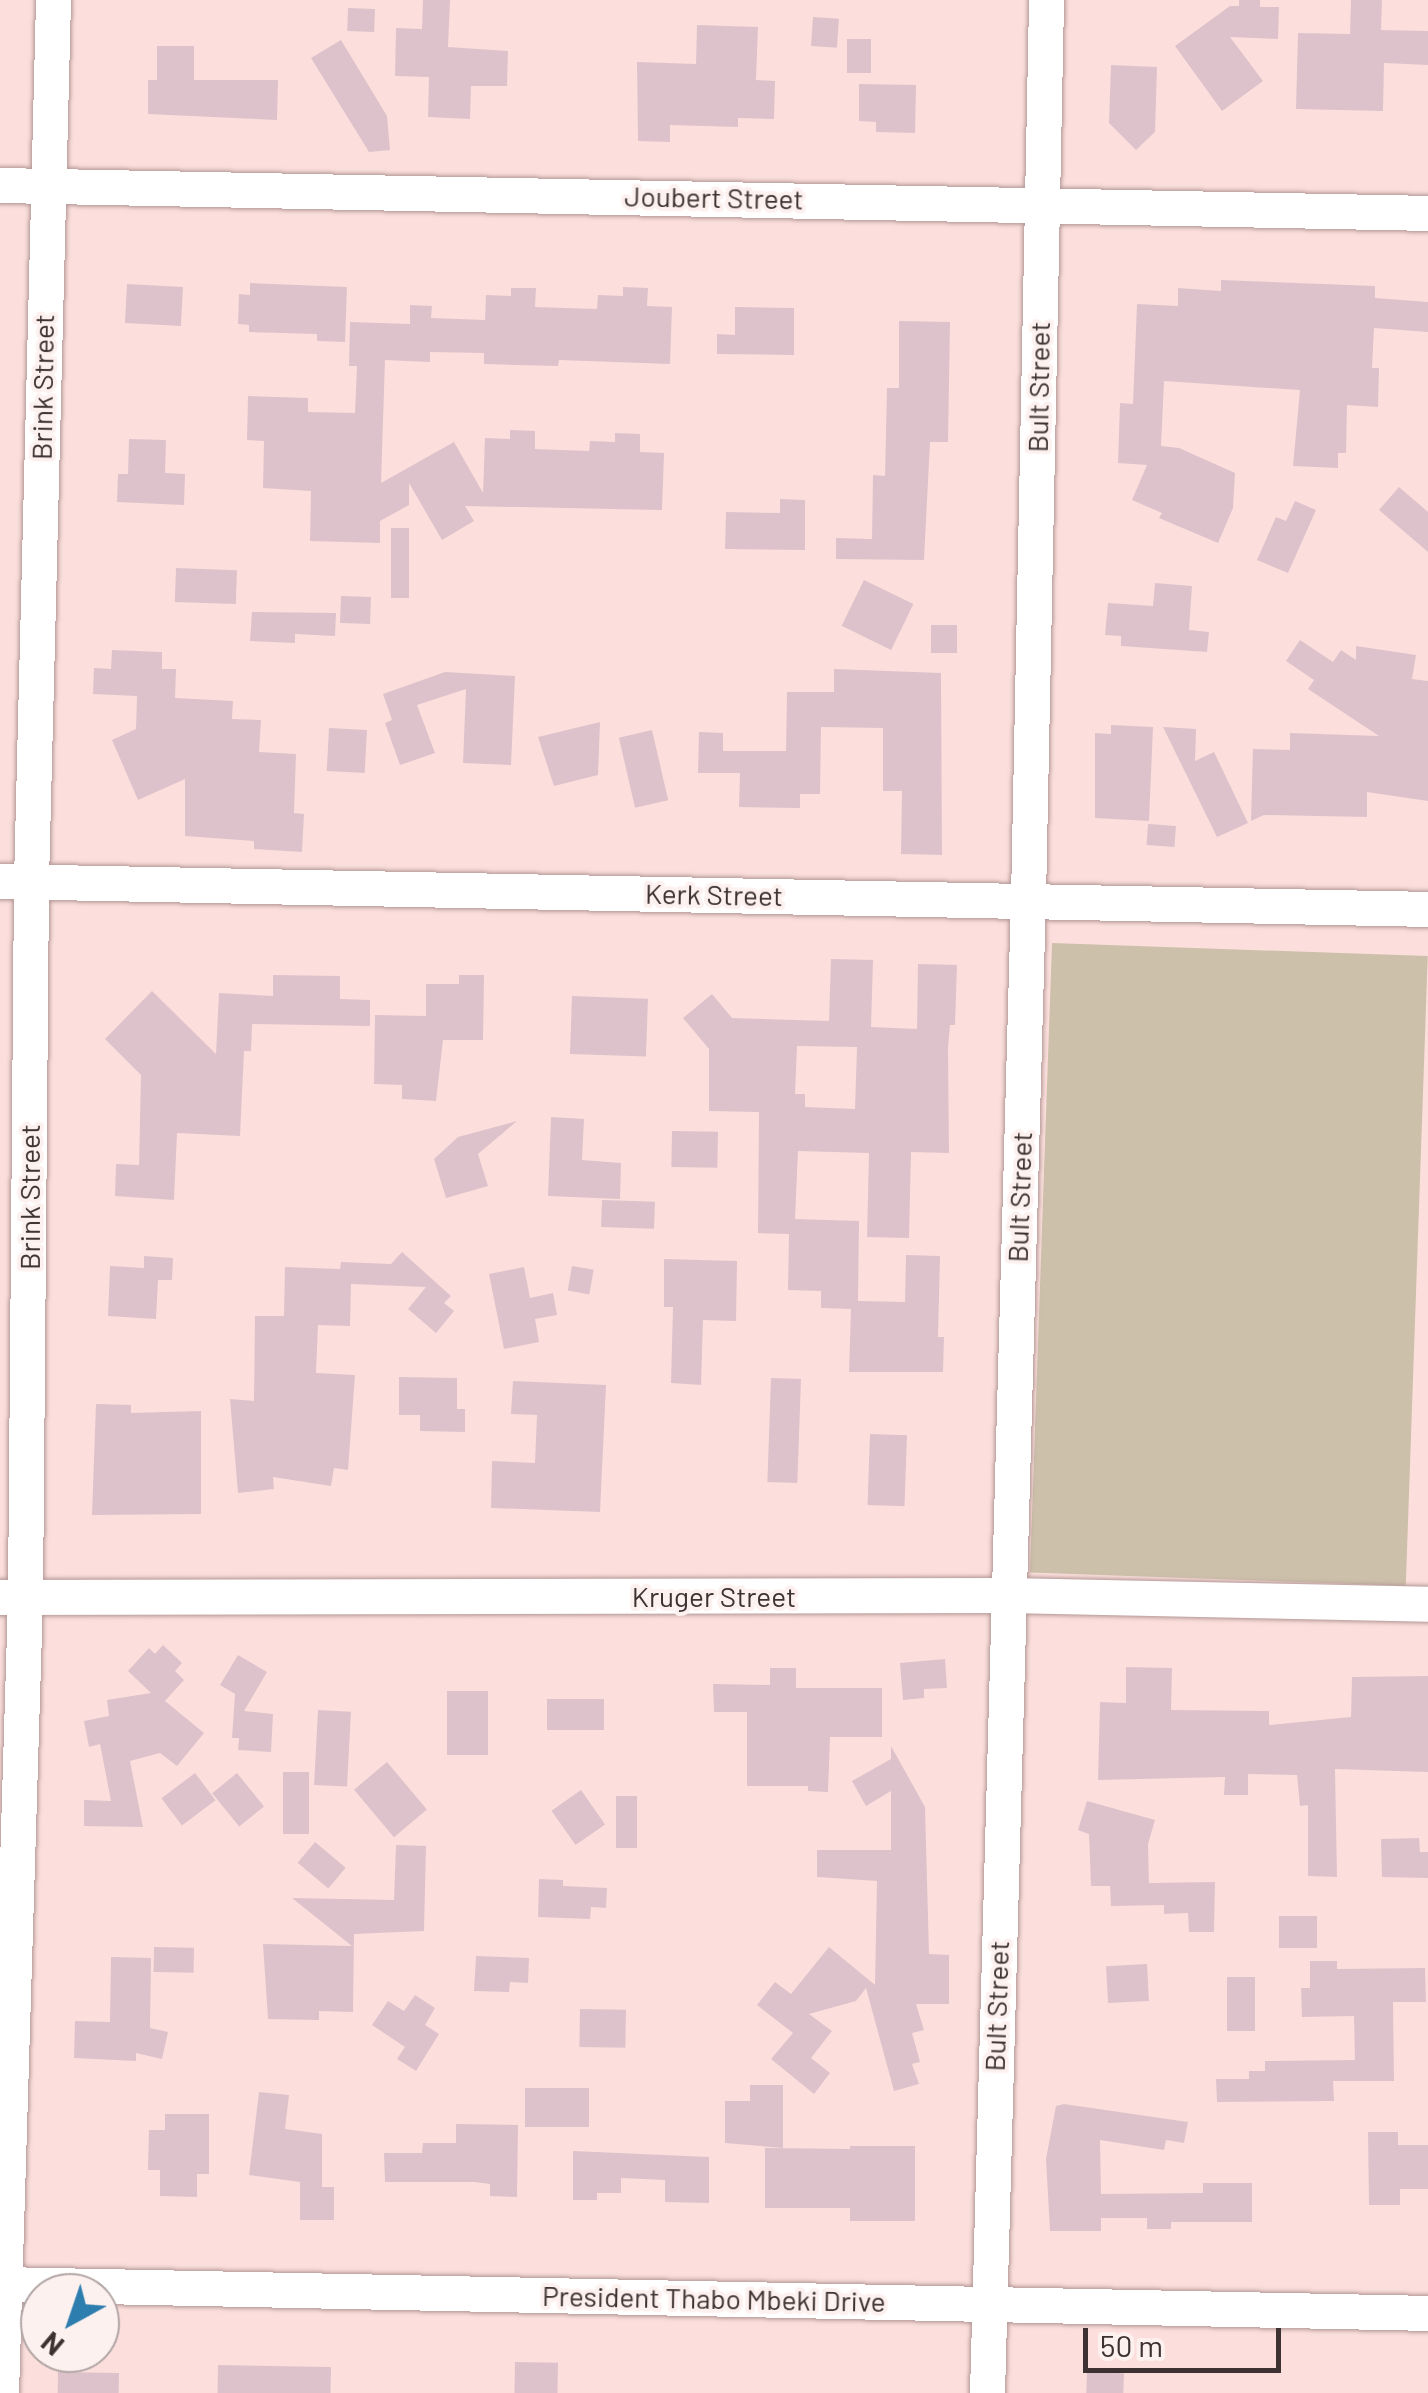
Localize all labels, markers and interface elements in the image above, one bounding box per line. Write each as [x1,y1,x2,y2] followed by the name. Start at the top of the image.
[624,179,804,215] street label: Joubert Street
[24,314,60,460] street label: Brink Street
[1020,321,1056,453] street label: Bult Street
[645,876,783,912] street label: Kerk Street
[12,1124,46,1270] street label: Brink Street
[1000,1131,1038,1263] street label: Bult Street
[632,1579,796,1613] street label: Kruger Street
[977,1940,1015,2072] street label: Bult Street
[20,2273,120,2373] north arrow
[542,2278,886,2318] street label: President Thabo Mbeki Drive
[1088,2308,1286,2370] scale bar
[34,2325,70,2363] text: N
[1100,2327,1163,2363] text: 50 m

